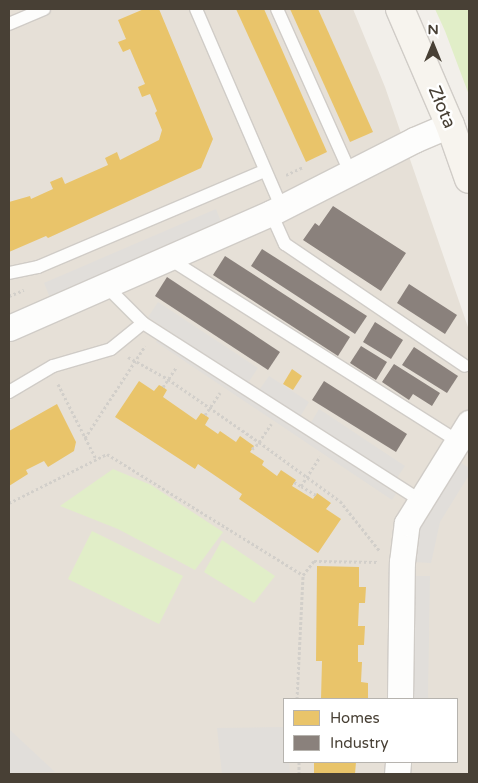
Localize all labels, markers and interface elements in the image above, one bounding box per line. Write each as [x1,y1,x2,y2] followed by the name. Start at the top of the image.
[408,20,458,70] north arrow
[427,21,439,38] text: N
[423,83,461,131] street label: Złota
[283,698,458,763] legend
[330,709,380,727] text: Homes
[330,734,389,752] text: Industry

